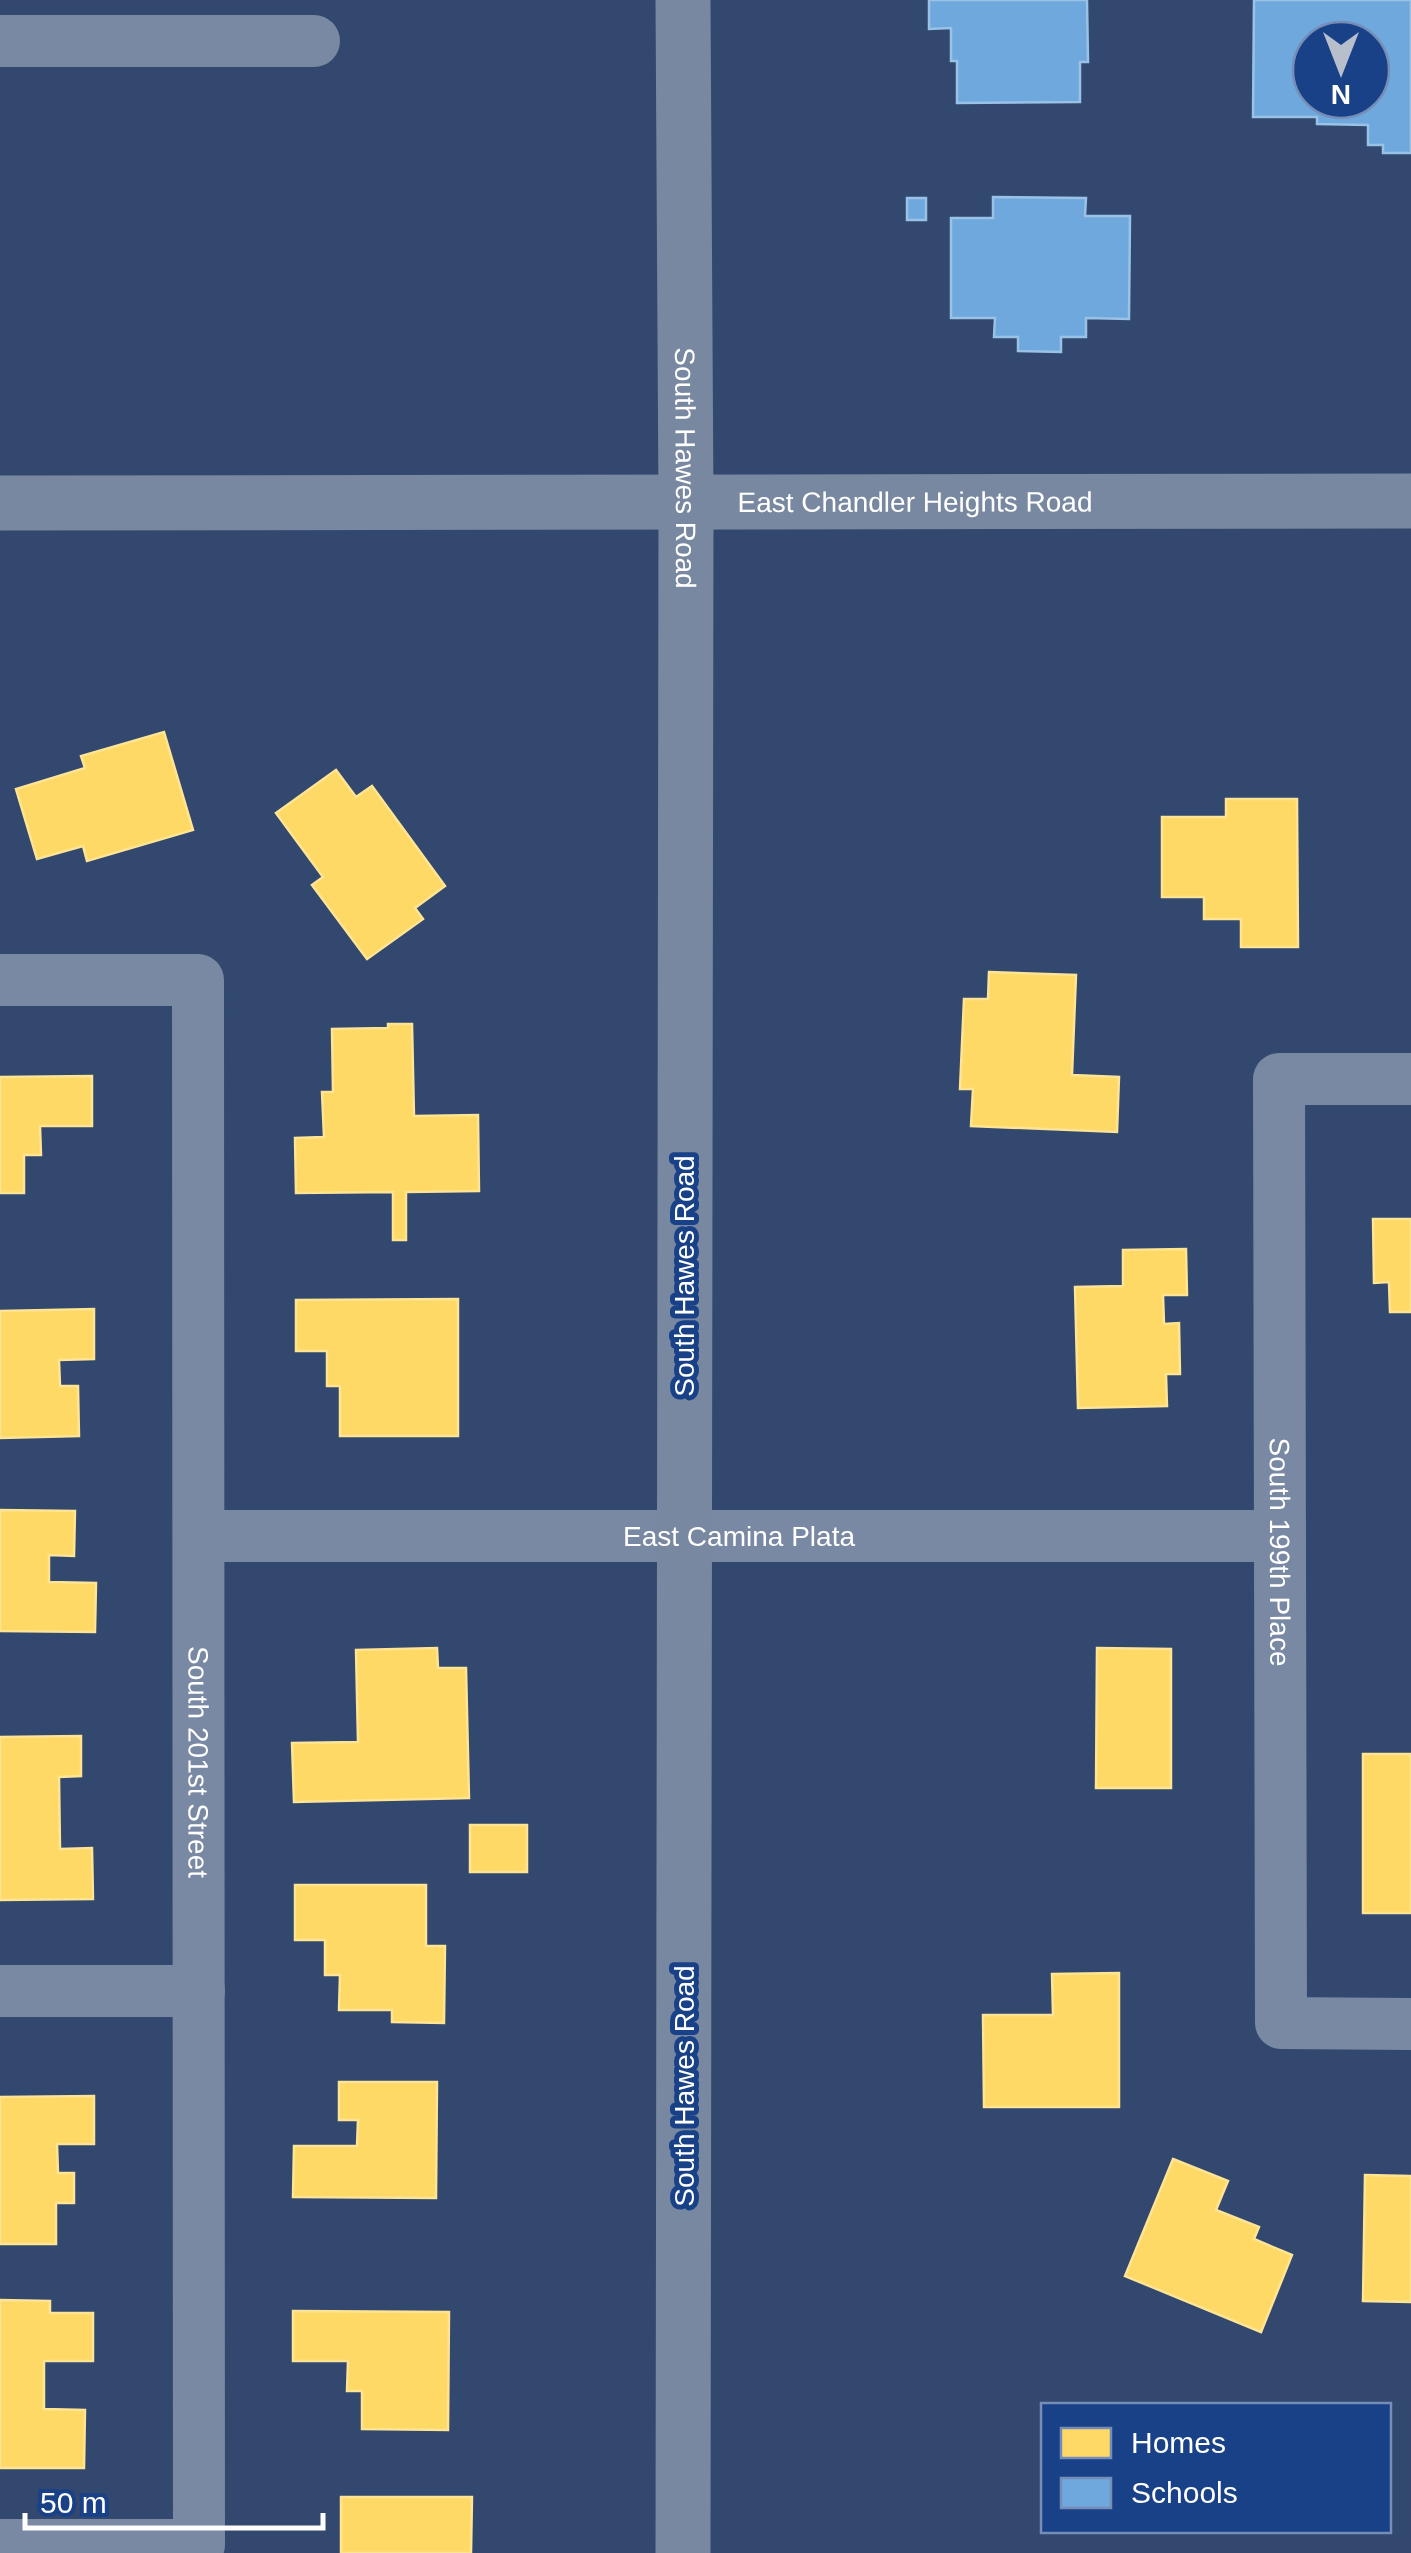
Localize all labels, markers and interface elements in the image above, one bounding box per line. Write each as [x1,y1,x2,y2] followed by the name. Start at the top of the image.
[1291,20,1391,120] north arrow
[1331,79,1351,110] text: N
[670,347,702,589] street label: South Hawes Road
[737,486,1093,517] street label: East Chandler Heights Road
[669,1155,700,1397] street label: South Hawes Road
[1264,1437,1296,1667] street label: South 199th Place
[623,1521,855,1552] street label: East Camina Plata
[183,1646,214,1878] street label: South 201st Street
[669,1965,700,2207] street label: South Hawes Road
[1041,2403,1391,2533] legend
[1131,2426,1226,2459] text: Homes
[25,2468,322,2530] scale bar
[1131,2476,1238,2509] text: Schools
[40,2486,107,2519] text: 50 m

